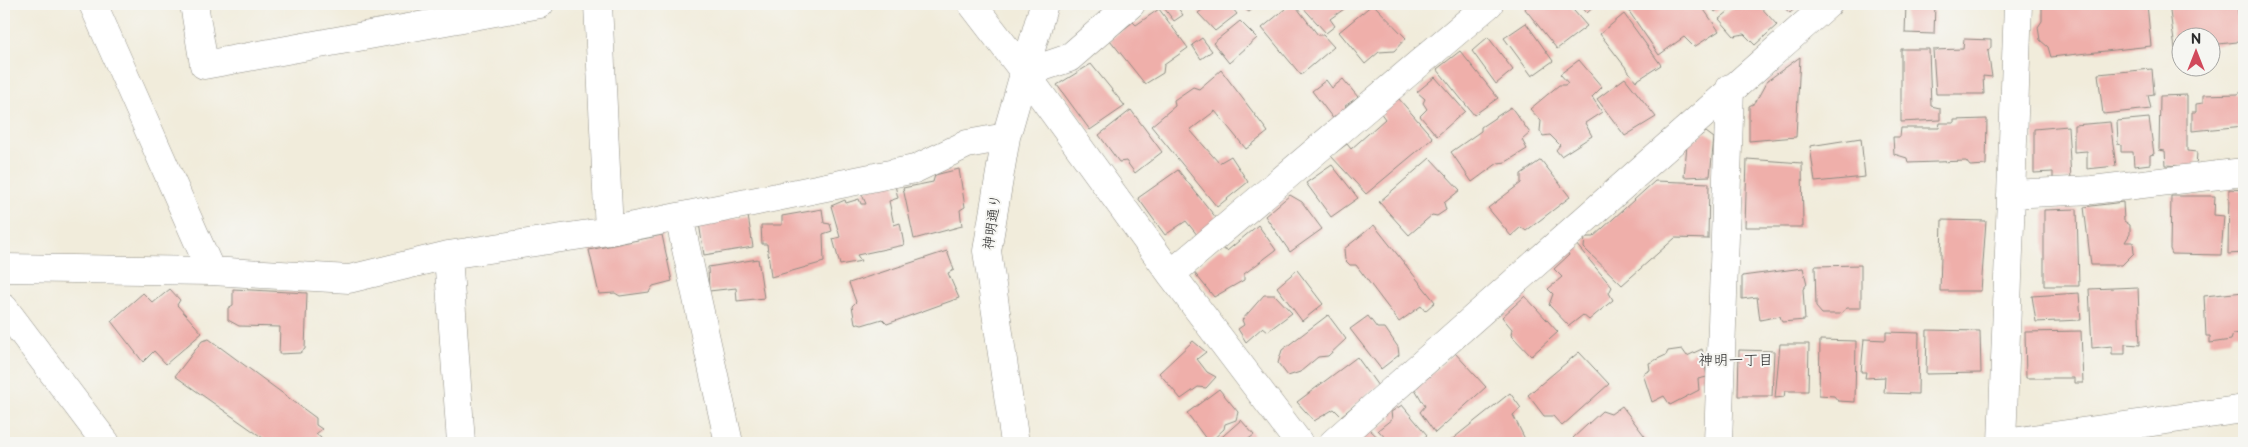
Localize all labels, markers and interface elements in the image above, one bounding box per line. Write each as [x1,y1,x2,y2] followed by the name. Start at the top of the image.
[2170,28,2220,78] north arrow
[2191,31,2201,48] text: N
[980,193,1004,251] street label: 神明通り
[1698,351,1774,370] district label: 神明一丁目

